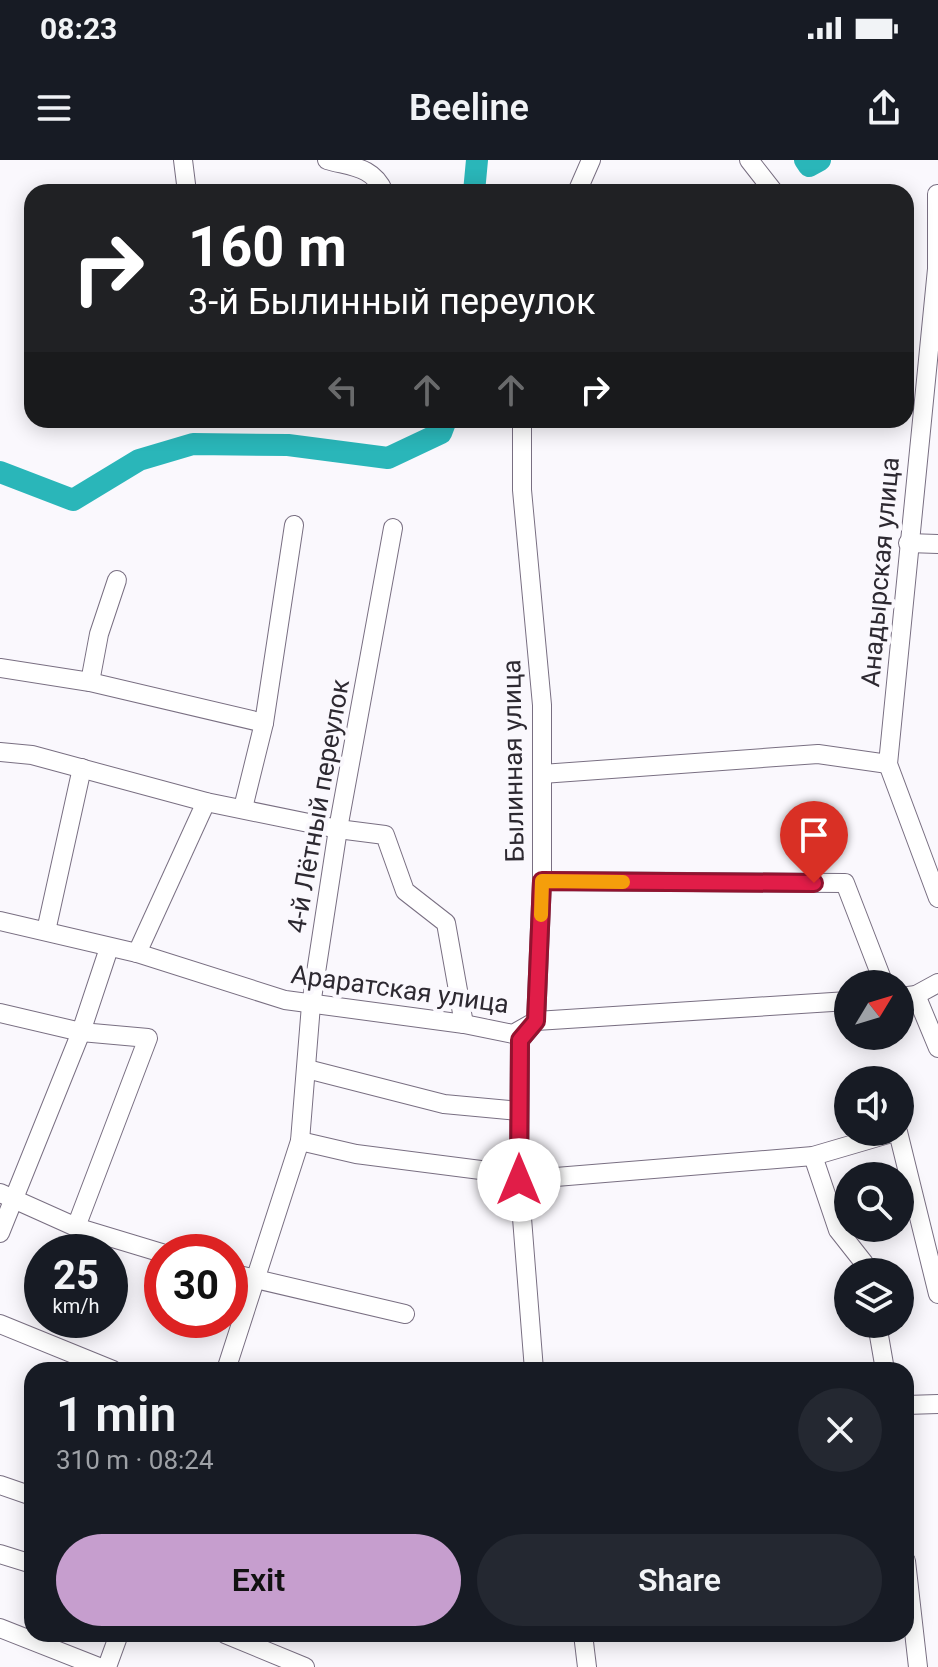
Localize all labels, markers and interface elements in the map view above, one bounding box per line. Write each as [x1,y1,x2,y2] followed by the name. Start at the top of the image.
[40,11,117,46] text: 08:23
[32,86,76,130] icon: menu
[862,86,906,130] icon: share
[409,87,529,129] text: Beeline
[188,214,347,280] text: 160 m
[56,216,160,320] icon: right
[188,281,595,323] text: 3-й Былинный переулок
[321,368,365,412] icon: left
[405,368,449,412] icon: ahead
[489,368,533,412] icon: ahead
[573,368,617,412] icon: right
[855,456,905,688] street label: Анадырская улица
[496,659,530,863] street label: Былинная улица
[281,677,355,935] street label: 4-й Лётный переулок
[780,801,848,883] pin
[792,813,836,857] icon: arrive
[289,959,511,1019] street label: Араратская улица
[834,970,914,1050] north arrow
[834,970,914,1338] map controls
[834,1066,914,1146] button: sound
[477,1138,561,1222] position arrow
[834,1162,914,1242] button: search
[144,1234,248,1338] speed limit sign: 30
[53,1252,99,1299] text: 25
[834,1258,914,1338] button: layers
[53,1294,99,1318] text: km/h
[56,1386,176,1443] text: 1 min
[798,1388,882,1472] button: close
[56,1445,214,1475] text: 310 m · 08:24
[56,1534,461,1626] button: Exit
[477,1534,882,1626] button: Share

